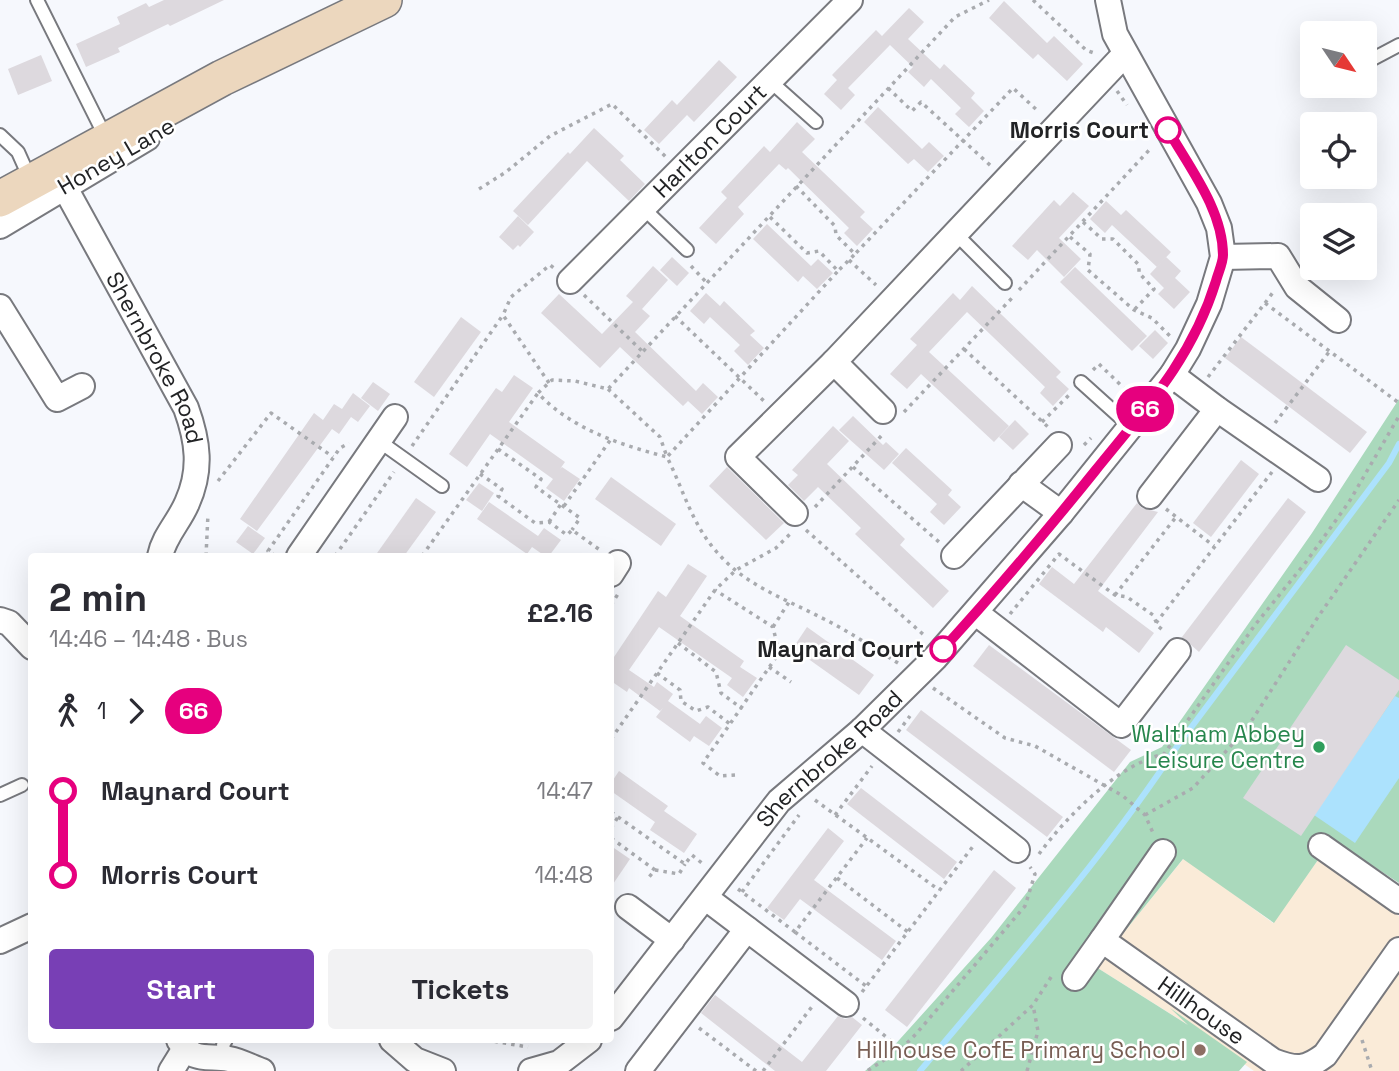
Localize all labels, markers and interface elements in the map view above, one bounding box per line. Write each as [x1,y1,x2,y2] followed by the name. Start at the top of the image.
[1300,21,1377,98] north arrow
[1300,21,1377,280] map controls
[646,77,773,204] street label: Harlton Court
[52,110,180,202] street label: Honey Lane
[1300,112,1377,189] button: locate
[1010,115,1149,145] place label: Morris Court
[1155,117,1181,143] marker: Morris Court
[1300,203,1377,280] button: layers
[99,267,210,446] street label: Shernbroke Road
[1114,386,1176,432] line badge: 66
[1130,393,1160,424] text: 66
[49,574,147,622] text: 2 min
[527,596,593,630] text: £2.16
[49,624,248,654] text: 14:46 – 14:48 · Bus
[757,634,924,664] place label: Maynard Court
[930,636,956,662] marker: Maynard Court
[749,683,909,833] street label: Shernbroke Road
[49,692,87,730] icon: walk
[117,692,155,730] icon: forward
[179,695,208,726] text: 66
[97,696,107,726] text: 1
[1131,719,1305,775] place label: Waltham Abbey Leisure Centre
[1311,739,1327,755] marker: Waltham Abbey Leisure Centre
[101,774,290,808] text: Maynard Court
[537,776,593,806] text: 14:47
[101,858,258,892] text: Morris Court
[534,860,593,890] text: 14:48
[49,949,314,1029] button: Start
[328,949,593,1029] button: Tickets
[1152,969,1251,1052] street label: Hillhouse
[857,1035,1186,1065] place label: Hillhouse CofE Primary School
[1192,1042,1208,1058] marker: Hillhouse CofE Primary School

